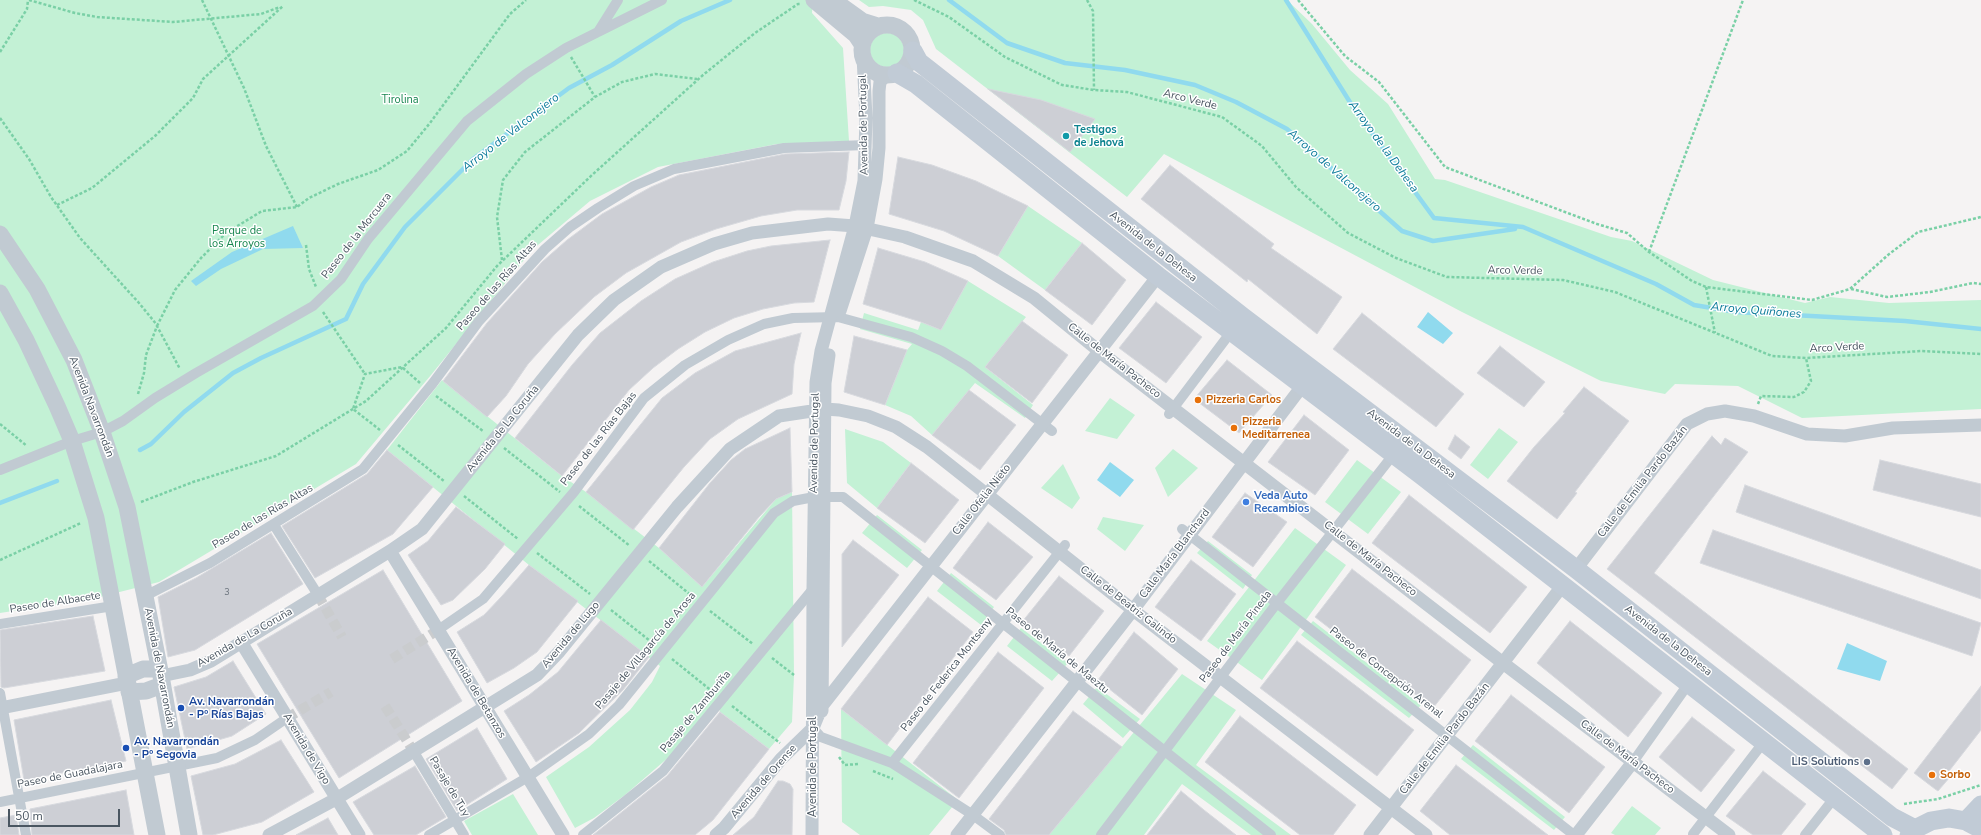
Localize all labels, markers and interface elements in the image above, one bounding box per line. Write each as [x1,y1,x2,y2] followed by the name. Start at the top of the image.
[857,75,871,175] street label: Avenida de Portugal
[1162,87,1218,113] street label: Arco Verde
[460,91,562,175] water label: Arroyo de Valconejero
[381,93,419,107] park label: Tirolina
[1345,98,1421,196] water label: Arroyo de la Dehesa
[1074,123,1124,149] place label: Testigos de Jehová
[1284,127,1384,215] water label: Arroyo de Valconejero
[1061,131,1071,141] marker: Testigos de Jehová
[319,190,395,282] street label: Paseo de la Morcuera
[1107,209,1199,285] street label: Avenida de la Dehesa
[209,224,265,250] park label: Parque de los Arroyos
[454,238,540,334] street label: Paseo de las Rías Altas
[1488,264,1542,278] street label: Arco Verde
[1710,300,1802,322] water label: Arroyo Quiñones
[1065,321,1163,401] street label: Calle de María Pacheco
[1809,340,1865,356] street label: Arco Verde
[66,355,116,459] street label: Avenida Navarrondán
[464,383,542,475] street label: Avenida de La Coruña
[558,389,640,489] street label: Paseo de las Rías Bajas
[808,393,822,493] street label: Avenida de Portugal
[1206,393,1281,407] place label: Pizzeria Carlos
[1193,395,1203,405] marker: Pizzeria Carlos
[1364,406,1458,482] street label: Avenida de la Dehesa
[1242,415,1310,441] place label: Pizzeria Meditarrenea
[1229,423,1239,433] marker: Pizzeria Meditarrenea
[1595,423,1691,541] street label: Calle de Emilia Pardo Bazán
[950,462,1014,538] street label: Calle Ofelia Nieto
[210,482,316,552] street label: Paseo de las Rías Altas
[1254,489,1309,515] place label: Veda Auto Recambios
[1241,497,1251,507] marker: Veda Auto Recambios
[1137,507,1213,601] street label: Calle María Blanchard
[1321,519,1419,599] street label: Calle de María Pacheco
[1077,563,1179,647] street label: Calle de Beatriz Galindo
[224,588,230,598] house number: 3
[1197,588,1275,686] street label: Paseo de María Pineda
[9,589,101,617] street label: Paseo de Albacete
[593,590,699,712] street label: Pasaje de Villagarcía de Arosa
[539,599,603,671] street label: Avenida de Lugo
[1622,603,1714,679] street label: Avenida de la Dehesa
[195,605,295,671] street label: Avenida de La Coruña
[1003,605,1111,697] street label: Paseo de María de Maeztu
[141,607,177,729] street label: Avenida de Navarrondán
[899,616,995,734] street label: Paseo de Federica Montseny
[1327,625,1445,721] street label: Paseo de Concepción Arenal
[444,645,508,741] street label: Avenida de Betanzos
[658,668,734,756] street label: Pasaje de Zamburiña
[1397,680,1493,798] street label: Calle de Emilia Pardo Bazán
[189,695,274,721] place label: Av. Navarrondán - Pº Rías Bajas
[176,703,186,713] marker: Av. Navarrondán - Pº Rías Bajas
[280,711,332,787] street label: Avenida de Vigo
[806,717,820,817] street label: Avenida de Portugal
[1577,717,1677,797] street label: Calle de María Pacheco
[134,735,219,761] place label: Av. Navarrondán - Pº Segovia
[728,742,800,822] street label: Avenida de Orense
[121,743,131,753] marker: Av. Navarrondán - Pº Segovia
[426,755,472,819] street label: Pasaje de Tuy
[1791,755,1859,769] place label: LIS Solutions
[1862,757,1872,767] marker: LIS Solutions
[16,758,124,792] street label: Paseo de Guadalajara
[1940,768,1971,782] place label: Sorbo
[1927,770,1937,780] marker: Sorbo
[10,801,122,827] scale bar
[15,808,43,824] text: 50 m

